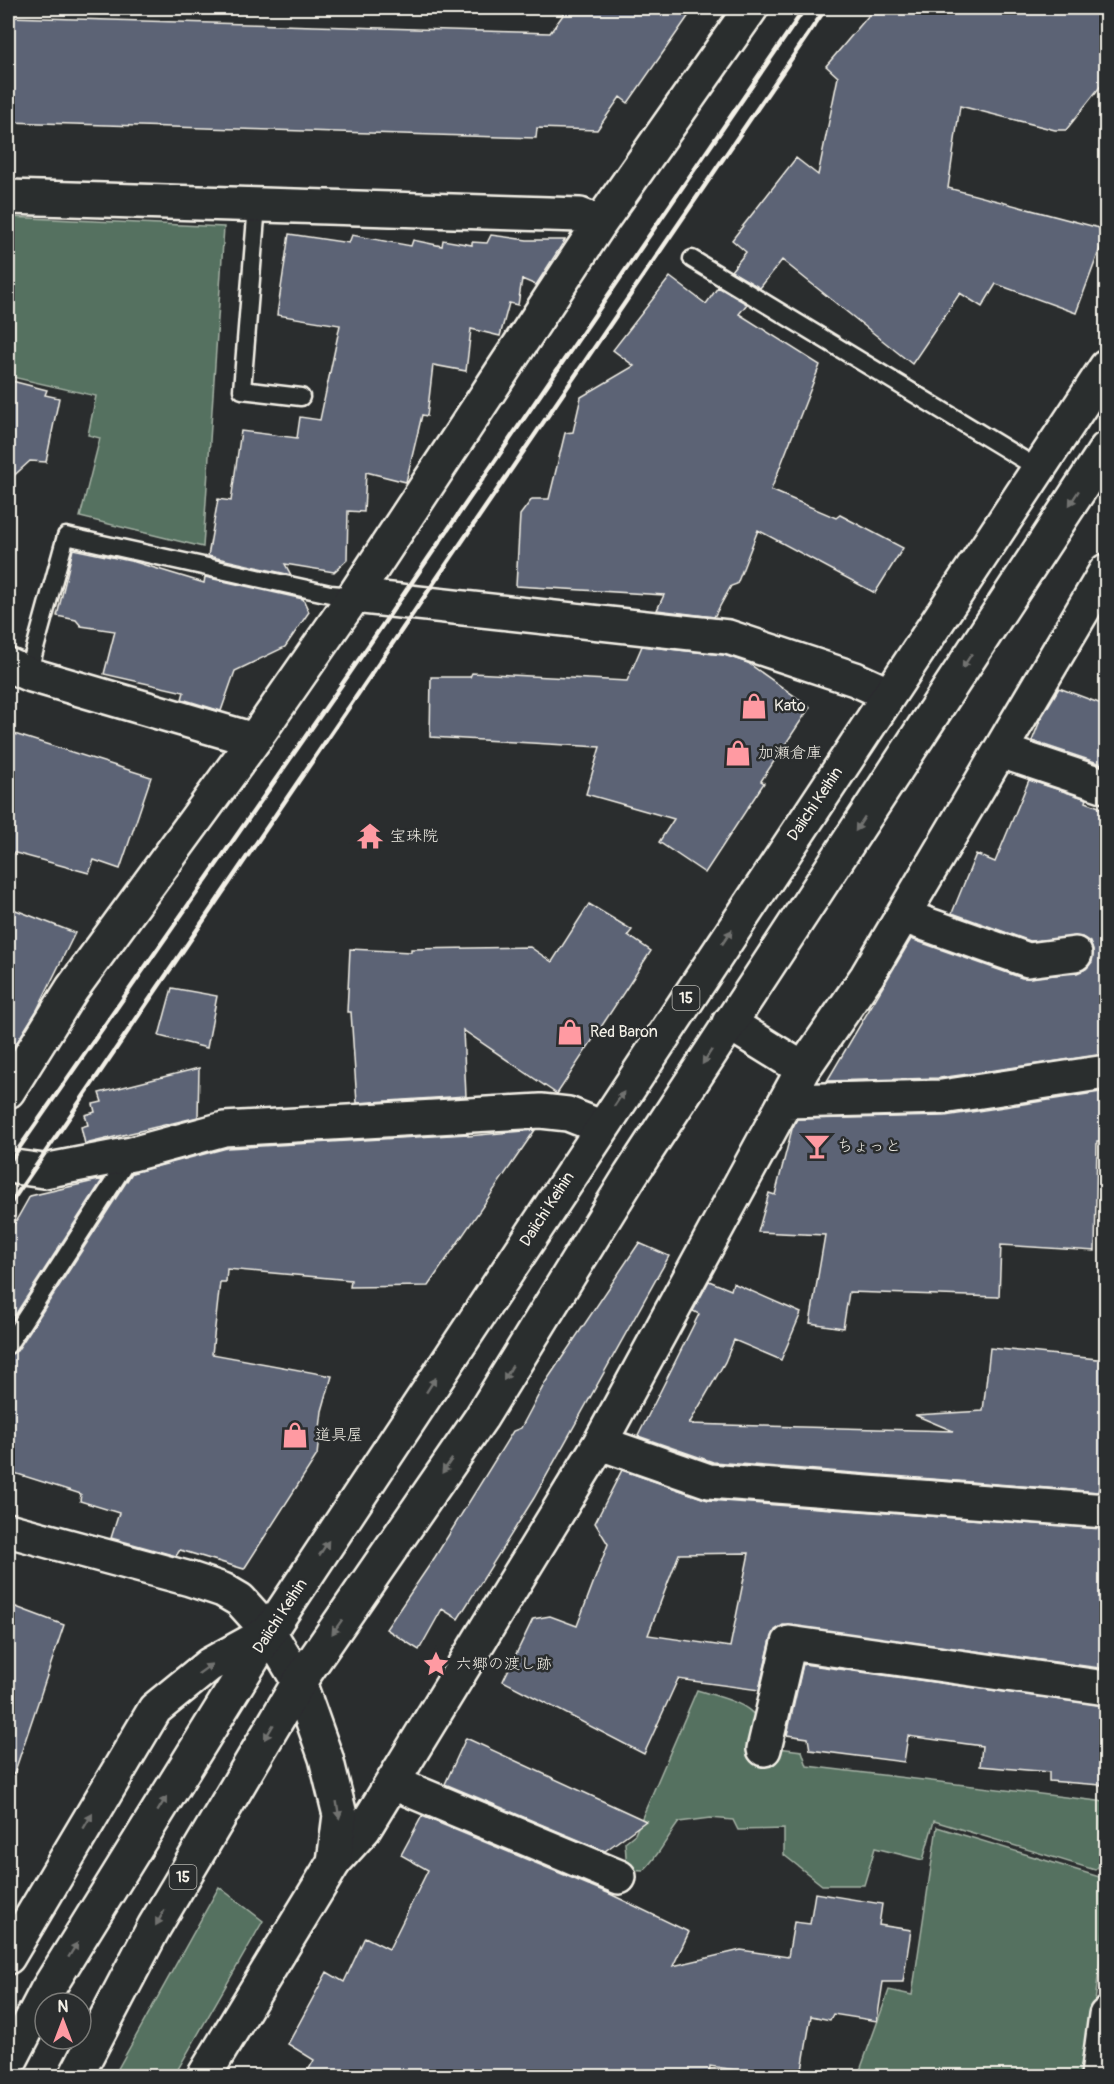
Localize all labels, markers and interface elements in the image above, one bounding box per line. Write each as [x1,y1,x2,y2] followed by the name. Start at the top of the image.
[1069,490,1080,506] one-way arrow
[962,653,973,669] one-way arrow
[739,691,769,721] shop icon: Kato
[774,696,806,716] place label: Kato
[723,738,753,768] shop icon: 加瀬倉庫
[758,743,822,763] place label: 加瀬倉庫
[783,763,847,845] street label: Daiichi Keihin
[855,816,866,832] one-way arrow
[355,821,385,851] temple icon: 宝珠院
[390,826,438,846] place label: 宝珠院
[721,929,732,945] one-way arrow
[672,986,700,1010] road number: 15
[555,1017,585,1047] shop icon: Red Baron
[590,1022,658,1042] place label: Red Baron
[701,1049,713,1065] one-way arrow
[614,1091,625,1108] one-way arrow
[802,1131,832,1161] bar icon: ちょっと
[837,1136,901,1156] place label: ちょっと
[515,1168,579,1250] street label: Daiichi Keihin
[503,1365,514,1381] one-way arrow
[426,1377,437,1393] one-way arrow
[280,1420,310,1450] shop icon: 道具屋
[315,1425,363,1445] place label: 道具屋
[441,1458,453,1474] one-way arrow
[318,1540,329,1556] one-way arrow
[248,1575,312,1657] street label: Daiichi Keihin
[331,1619,343,1635] one-way arrow
[421,1649,451,1679] place icon: 六郷の渡し跡
[456,1654,552,1674] place label: 六郷の渡し跡
[197,1663,213,1675] one-way arrow
[263,1724,274,1740] one-way arrow
[157,1796,168,1812] one-way arrow
[334,1801,343,1820] one-way arrow
[83,1812,93,1829] one-way arrow
[170,1865,196,1889] road number: 15
[154,1910,165,1926] one-way arrow
[67,1942,78,1958] one-way arrow
[33,1991,93,2051] north arrow
[58,1997,69,2017] text: N

